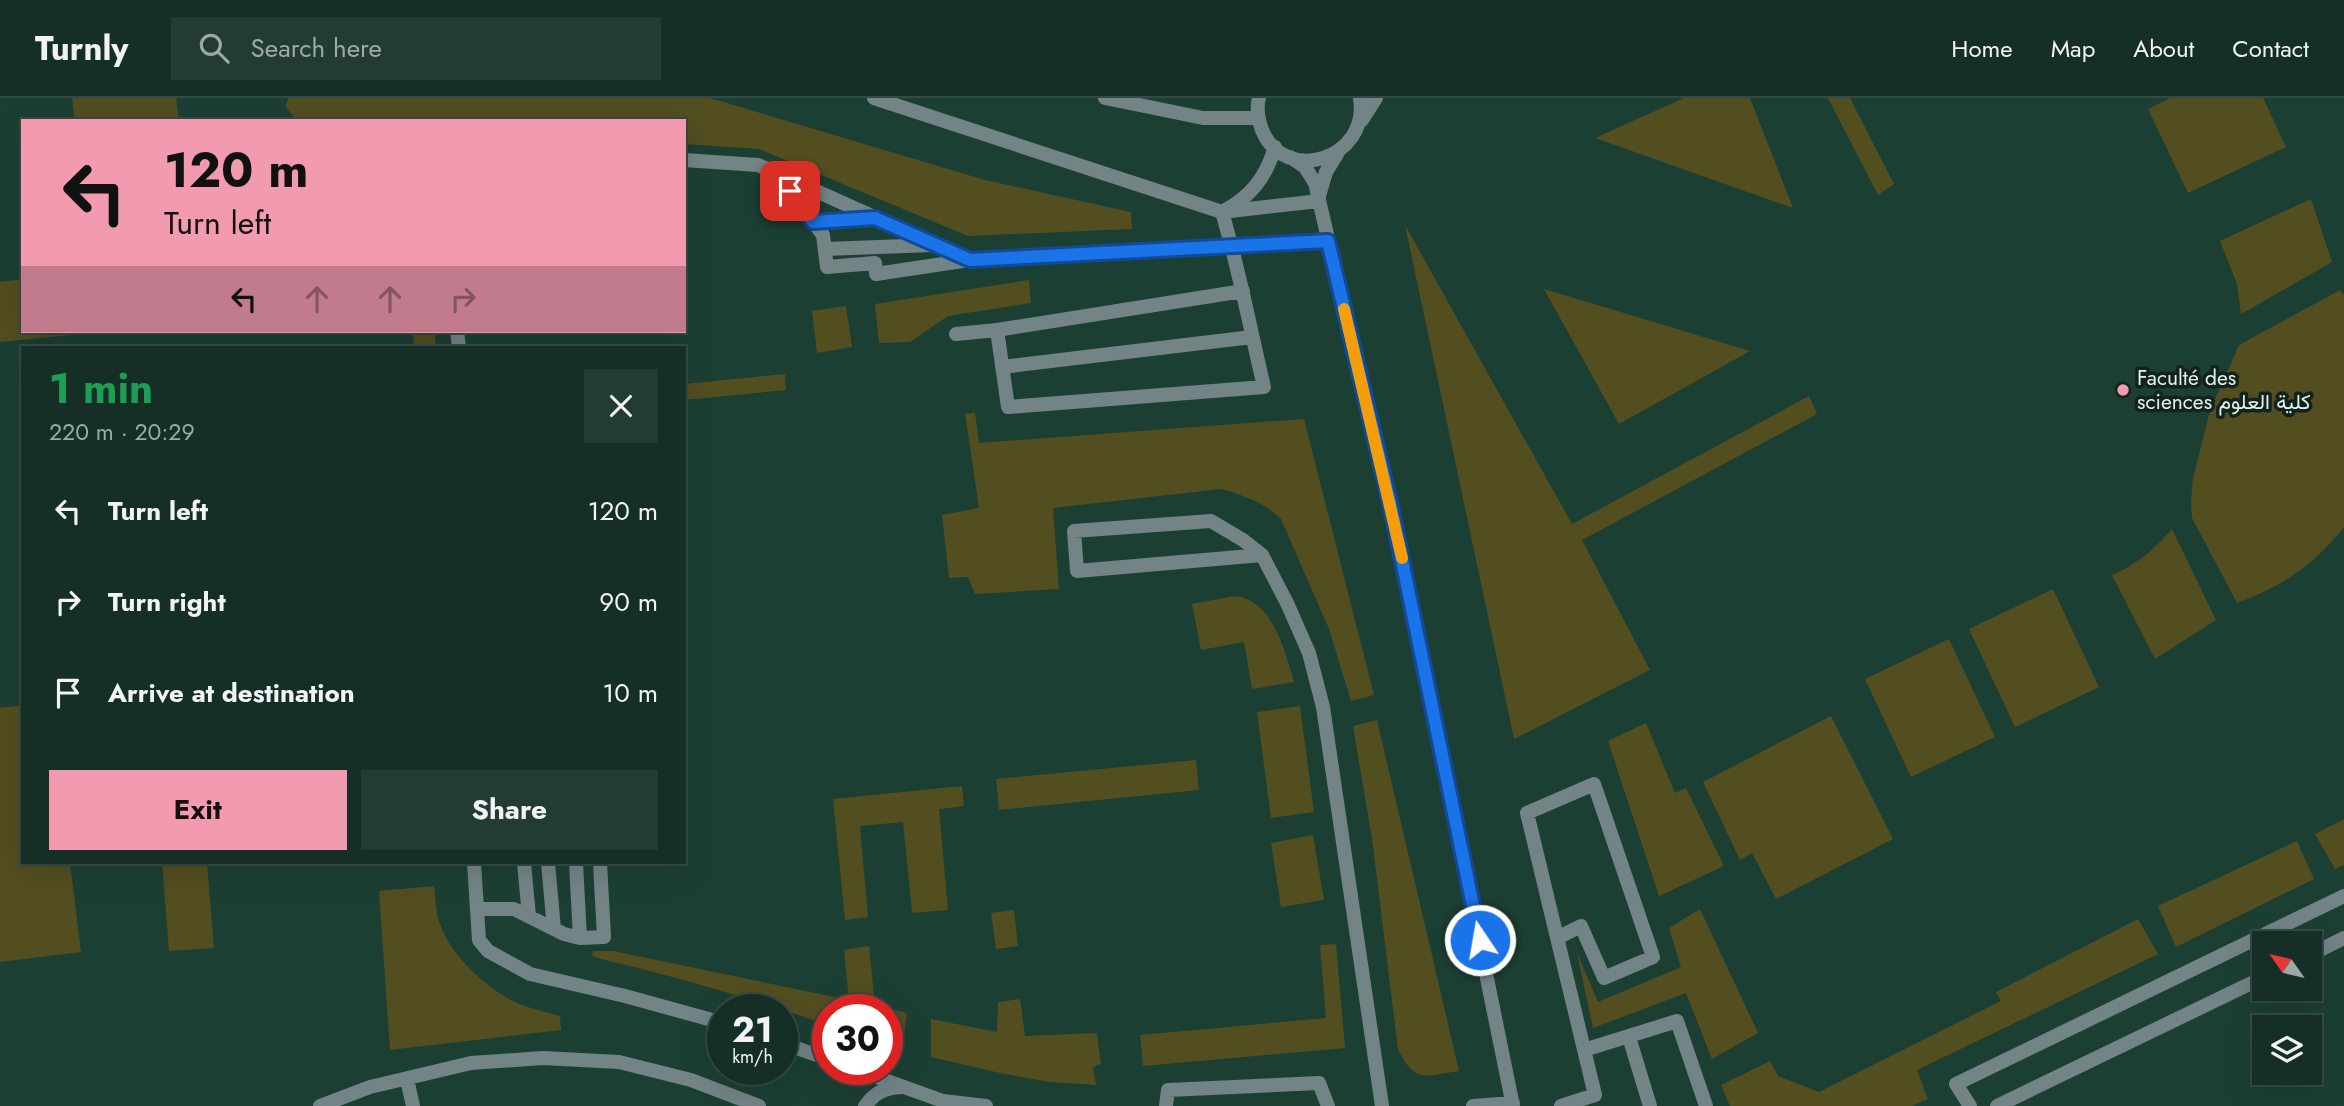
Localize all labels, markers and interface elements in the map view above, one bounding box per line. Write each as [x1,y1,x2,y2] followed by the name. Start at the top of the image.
[171,17,661,80] search box
[35,25,129,72] text: Turnly
[195,29,233,67] icon: search
[251,29,382,67] text: Search here
[1951,31,2013,66] text: Home
[2051,31,2095,66] text: Map
[2133,31,2194,66] text: About
[2232,31,2309,66] text: Contact
[164,135,308,205] text: 120 m
[49,147,140,238] icon: left
[760,161,820,221] pin
[771,172,809,210] icon: arrive
[164,200,271,246] text: Turn left
[225,280,263,318] icon: left
[298,280,336,318] icon: ahead
[371,280,409,318] icon: ahead
[444,280,482,318] icon: right
[49,358,153,419] text: 1 min
[2137,363,2311,417] place label: Faculté des sciences كلية العلوم
[584,369,658,443] button: close
[2115,382,2131,398] marker: Faculté des sciences كلية العلوم
[49,415,195,449] text: 220 m · 20:29
[49,492,87,530] icon: left
[108,492,208,530] text: Turn left
[588,492,658,530] text: 120 m
[49,583,87,621] icon: right
[108,583,226,621] text: Turn right
[599,583,658,621] text: 90 m
[49,674,87,712] icon: arrive
[108,674,355,712] text: Arrive at destination
[603,674,658,712] text: 10 m
[49,770,347,850] button: Exit
[361,770,658,850] button: Share
[1443,903,1517,977] position arrow
[2252,931,2322,1001] north arrow
[2252,931,2322,1085] map controls
[812,994,903,1085] speed limit sign: 30
[732,1005,773,1055] text: 21
[2252,1015,2322,1085] button: layers
[732,1044,773,1070] text: km/h

